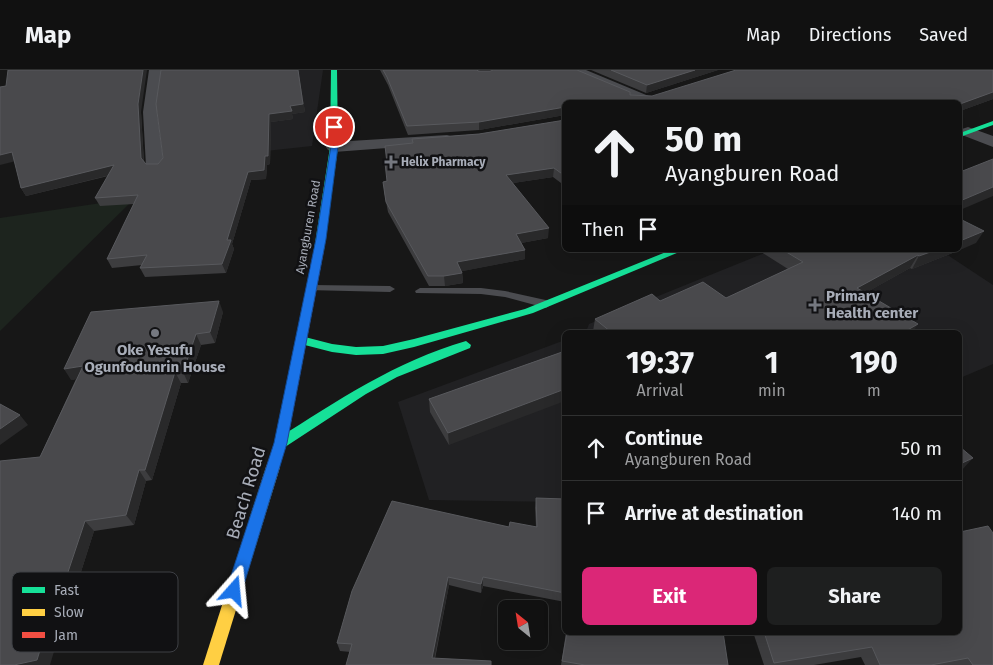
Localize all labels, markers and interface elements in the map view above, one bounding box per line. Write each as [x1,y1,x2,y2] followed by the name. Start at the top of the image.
[25,21,71,49] text: Map
[746,24,781,46] text: Map
[809,24,891,46] text: Directions
[919,24,968,46] text: Saved
[313,106,355,148] pin
[320,113,348,141] icon: arrive
[665,118,742,160] text: 50 m
[582,120,647,185] icon: ahead
[401,155,486,169] place label: Helix Pharmacy
[385,156,397,168] marker: Helix Pharmacy
[665,160,840,187] text: Ayangburen Road
[293,179,323,275] street label: Ayangburen Road
[634,215,662,243] icon: arrive
[582,218,624,241] text: Then
[826,287,919,322] place label: Primary Health center
[808,298,822,312] marker: Primary Health center
[149,327,161,339] marker: Oke Yesufu Ogunfodunrin House
[84,341,226,376] place label: Oke Yesufu Ogunfodunrin House
[626,345,694,381] text: 19:37
[765,345,779,381] text: 1
[850,345,898,381] text: 190
[637,381,683,400] text: Arrival
[758,381,786,400] text: min
[867,381,881,400] text: m
[625,427,703,450] text: Continue
[582,434,610,462] icon: ahead
[901,437,942,460] text: 50 m
[221,444,271,542] street label: Beach Road
[625,450,752,469] text: Ayangburen Road
[582,499,610,527] icon: arrive
[625,502,804,525] text: Arrive at destination
[892,502,942,525] text: 140 m
[207,564,259,616] position arrow
[582,567,757,625] button: Exit
[767,567,942,625] button: Share
[12,572,178,652] legend
[54,582,80,599] text: Fast
[498,600,548,650] north arrow
[498,600,548,650] map controls
[54,604,84,621] text: Slow
[54,627,78,644] text: Jam

